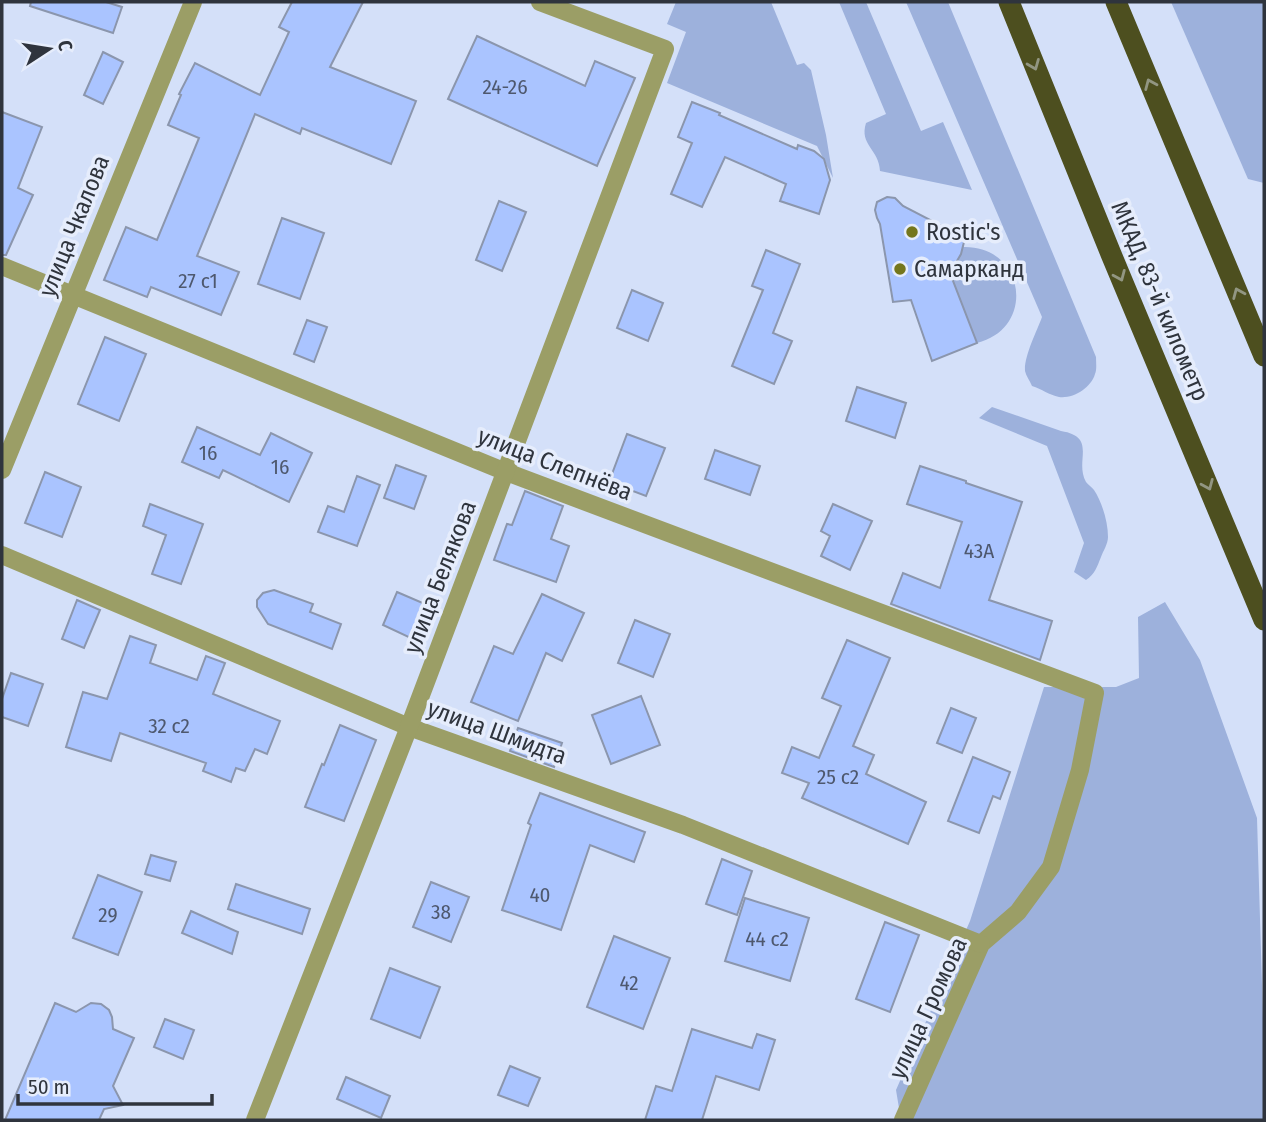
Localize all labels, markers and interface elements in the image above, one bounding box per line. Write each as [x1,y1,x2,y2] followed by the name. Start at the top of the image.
[14,14,84,84] north arrow
[53,38,77,53] text: С
[1026,58,1040,70] one-way arrow
[482,74,528,100] house number: 24-26
[1144,78,1158,91] one-way arrow
[33,151,115,301] street label: улица Чкалова
[1105,197,1215,405] street label: МКАД, 83-й километр
[926,218,1001,246] place label: Rostic's
[904,224,920,240] marker: Rostic's
[914,255,1024,283] place label: Самарканд
[892,261,908,277] marker: Самарканд
[178,268,218,294] house number: 27 с1
[1112,269,1126,281] one-way arrow
[1232,288,1246,301] one-way arrow
[474,422,636,506] street label: улица Слепнёва
[199,440,217,466] house number: 16
[271,454,289,480] house number: 16
[1200,478,1214,491] one-way arrow
[398,497,482,657] street label: улица Белякова
[964,538,994,564] house number: 43А
[424,694,570,770] street label: улица Шмидта
[148,713,190,739] house number: 32 с2
[817,764,859,790] house number: 25 с2
[529,882,551,908] house number: 40
[431,899,451,925] house number: 38
[98,902,118,928] house number: 29
[745,926,789,952] house number: 44 с2
[883,933,973,1083] street label: улица Громова
[619,970,639,996] house number: 42
[18,1062,212,1106] scale bar
[28,1074,70,1100] text: 50 m

